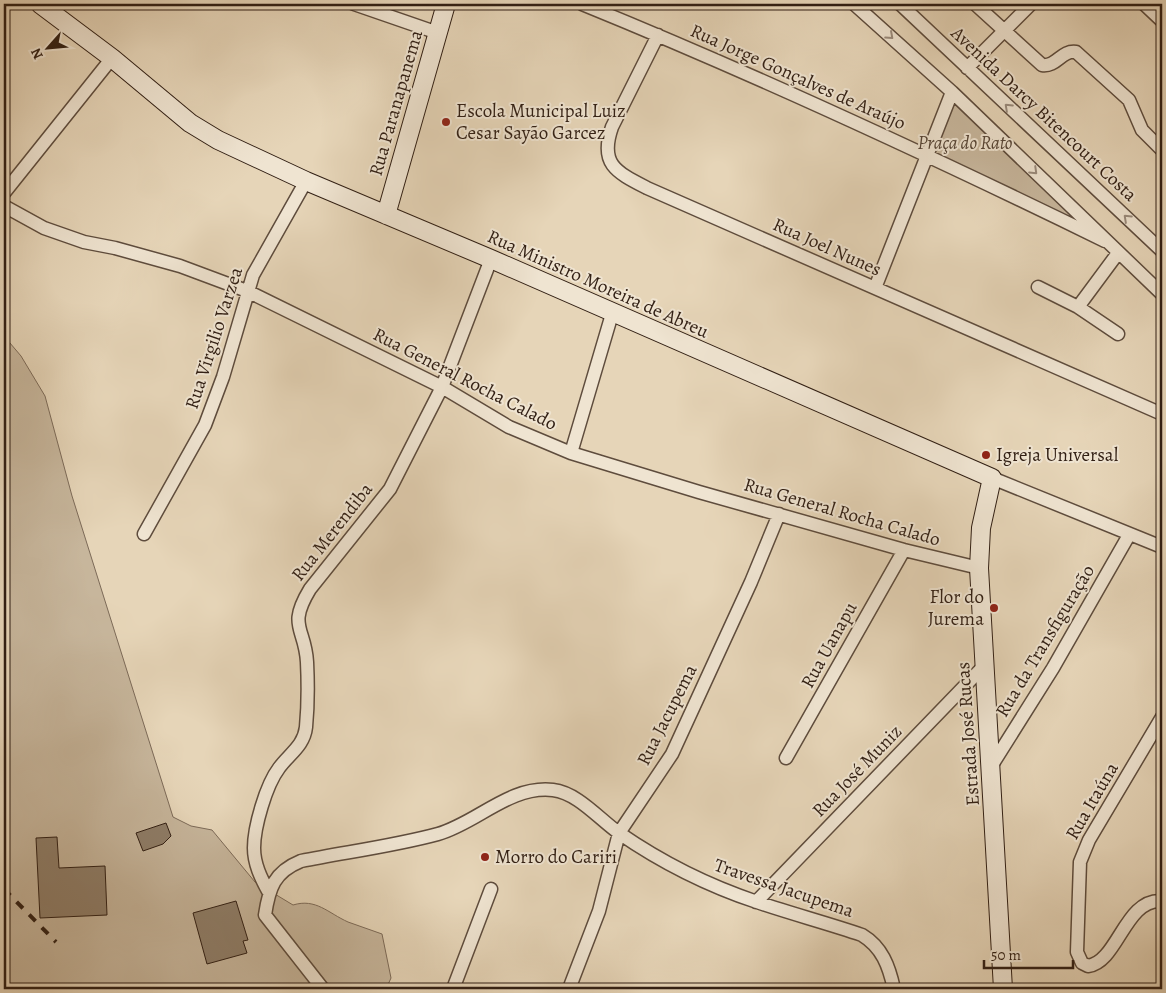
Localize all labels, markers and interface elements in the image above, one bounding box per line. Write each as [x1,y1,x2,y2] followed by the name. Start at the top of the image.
[686,18,910,136] street label: Rua Jorge Gonçalves de Araújo
[945,20,1143,207] street label: Avenida Darcy Bitencourt Costa
[22,22,72,72] north arrow
[363,27,429,179] street label: Rua Paranapanema
[885,30,894,39] one-way arrow
[26,45,48,63] text: N
[456,98,626,146] place label: Escola Municipal Luiz Cesar Sayão Garcez
[1005,104,1014,113] one-way arrow
[440,116,452,128] marker: Escola Municipal Luiz Cesar Sayão Garcez
[917,130,1013,156] park label: Praça do Rato
[1028,166,1037,175] one-way arrow
[769,211,885,283] street label: Rua Joel Nunes
[1123,215,1132,224] one-way arrow
[483,223,713,345] street label: Rua Ministro Moreira de Abreu
[179,264,249,412] street label: Rua Virgilio Varzea
[369,321,561,437] street label: Rua General Rocha Calado
[996,442,1119,468] place label: Igreja Universal
[980,449,992,461] marker: Igreja Universal
[741,471,943,553] street label: Rua General Rocha Calado
[285,477,379,587] street label: Rua Merendiba
[989,560,1101,722] street label: Rua da Transfiguração
[928,584,984,632] place label: Flor do Jurema
[795,597,864,693] street label: Rua Uanapu
[988,602,1000,614] marker: Flor do Jurema
[630,660,704,770] street label: Rua Jacupema
[950,661,986,807] street label: Estrada José Rucas
[806,719,908,823] street label: Rua José Muniz
[1059,757,1125,845] street label: Rua Itaúna
[495,844,617,870] place label: Morro do Cariri
[479,851,491,863] marker: Morro do Cariri
[711,852,857,924] street label: Travessa Jacupema
[984,938,1072,970] scale bar
[991,945,1021,965] text: 50 m

